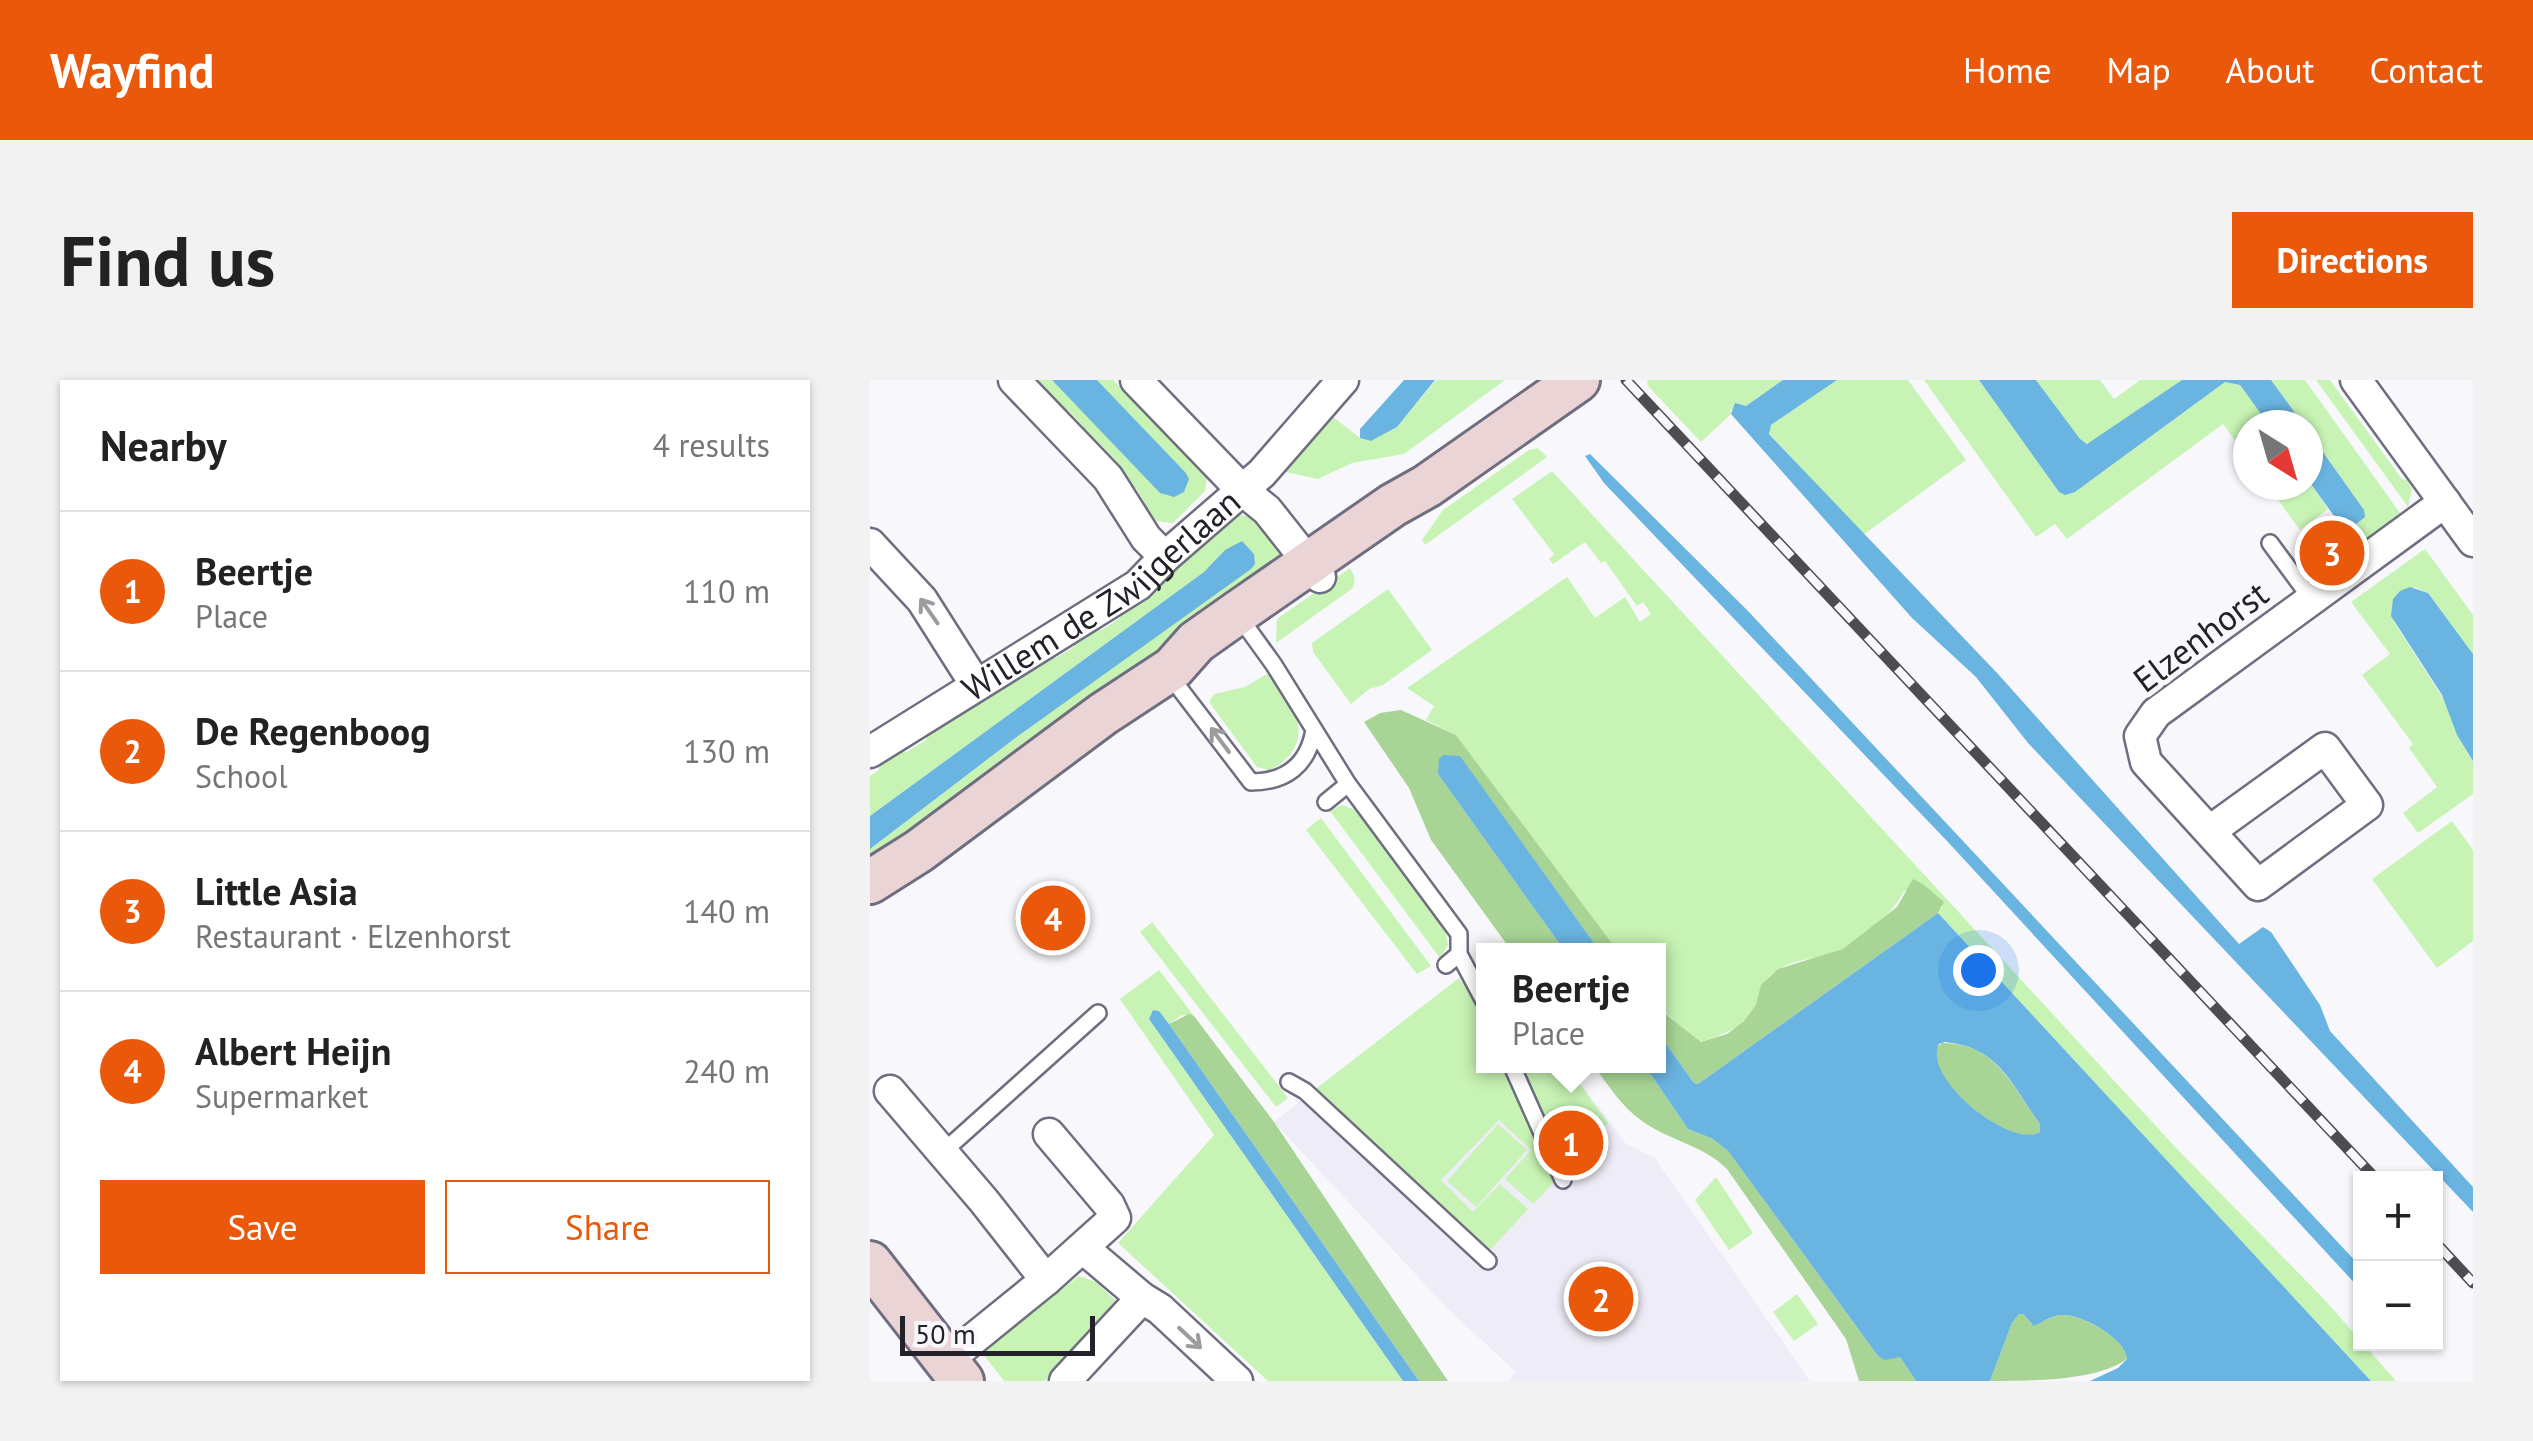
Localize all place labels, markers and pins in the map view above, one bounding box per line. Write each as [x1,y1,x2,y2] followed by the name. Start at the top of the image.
[2300,516,2364,590] pin: 3
[1020,880,1086,956] pin: 4
[1538,1106,1604,1180] pin: 1
[1568,1262,1634,1336] pin: 2

